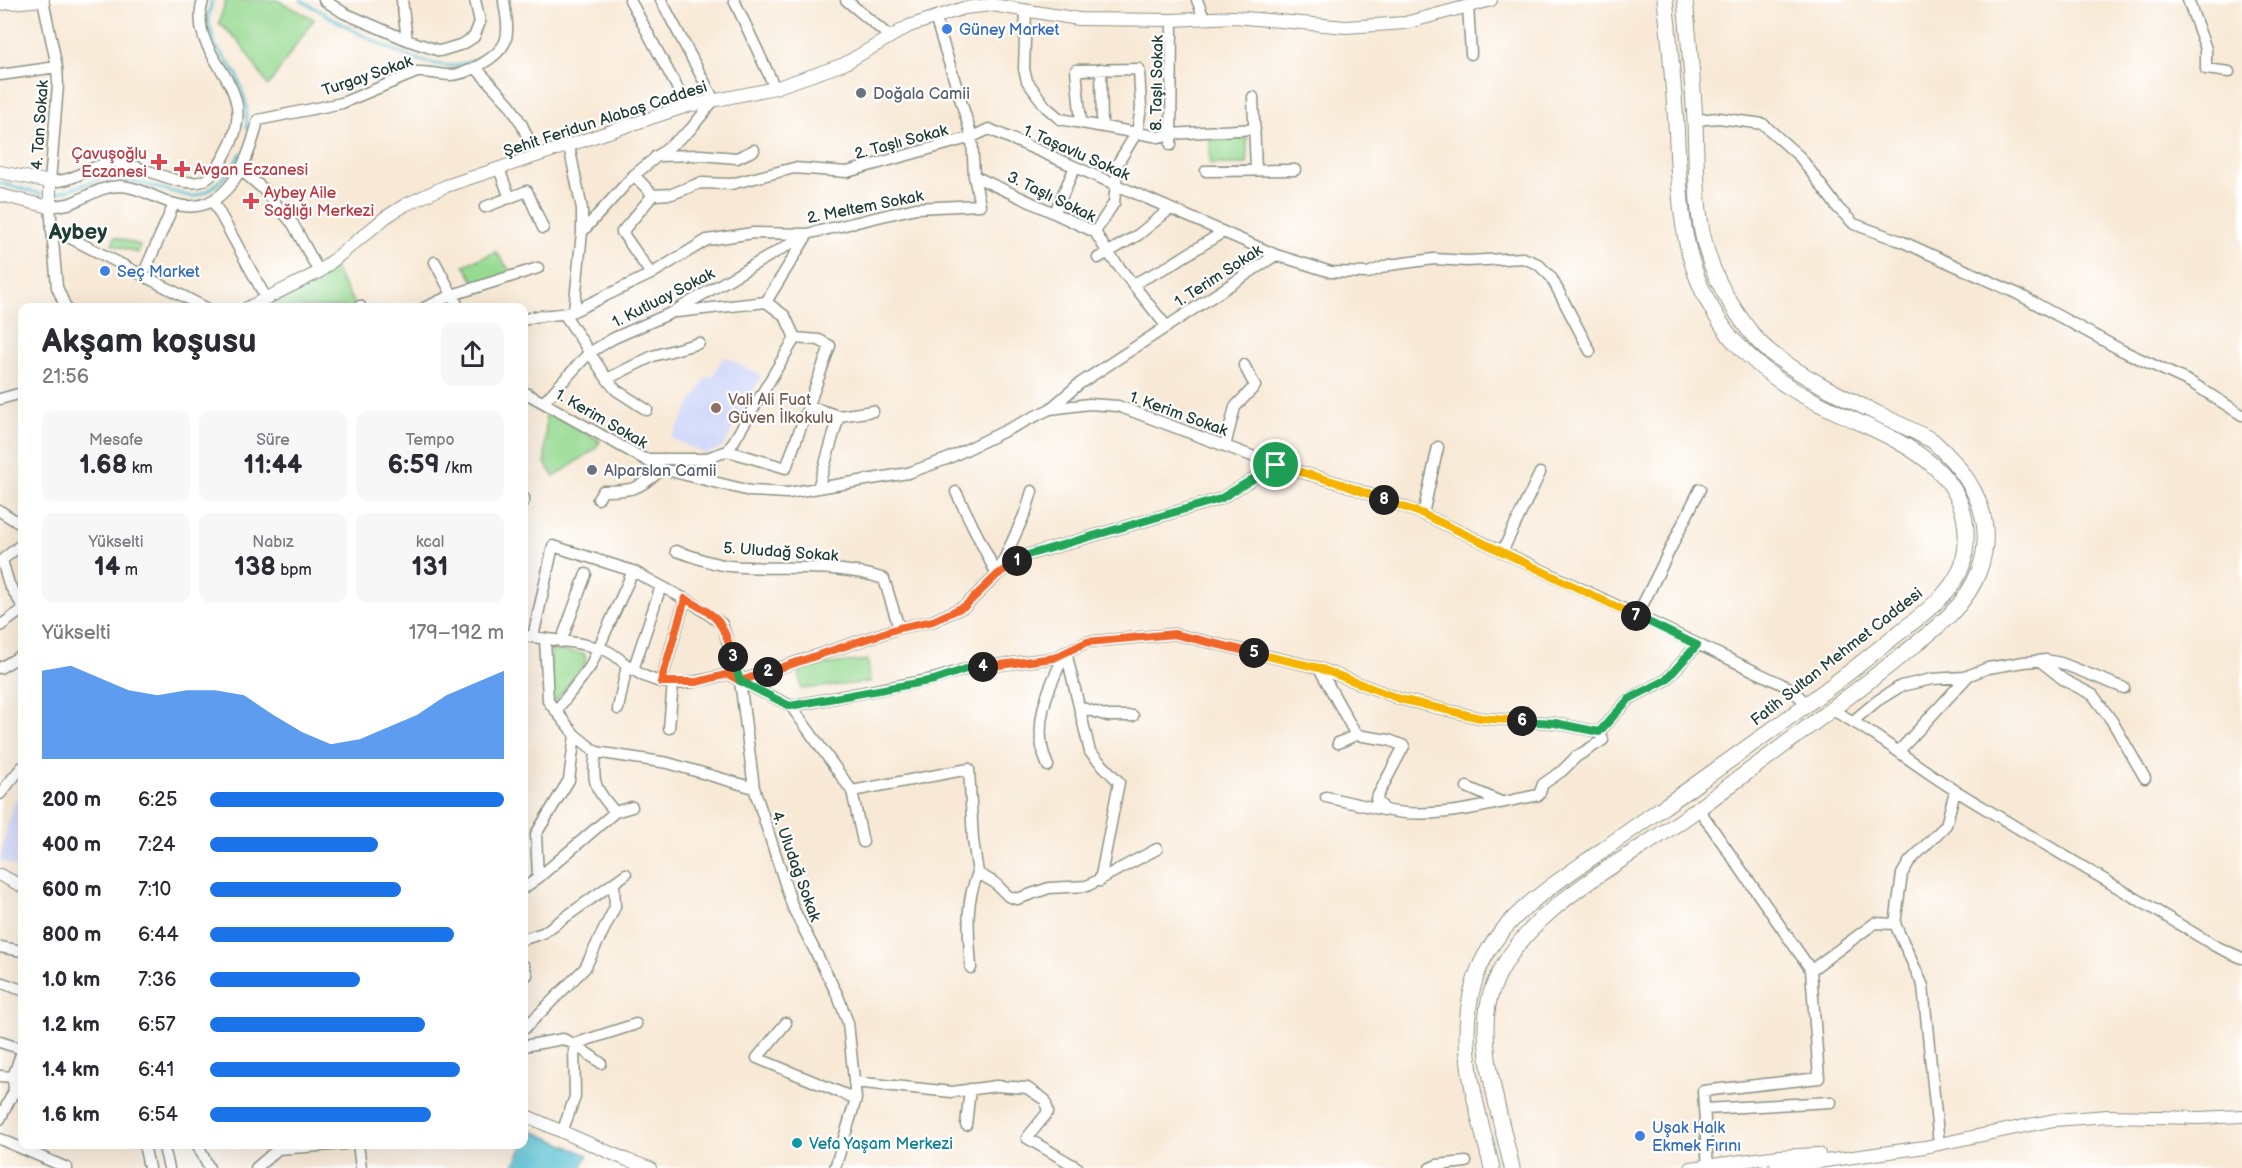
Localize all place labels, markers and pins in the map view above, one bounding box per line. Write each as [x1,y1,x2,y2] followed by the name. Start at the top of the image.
[959,21,1060,40] place label: Güney Market
[940,22,954,36] marker: Güney Market
[873,85,970,104] place label: Doğala Camii
[854,86,868,100] marker: Doğala Camii
[71,145,147,182] place label: Çavuşoğlu Eczanesi
[152,155,166,169] marker: Çavuşoğlu Eczanesi
[194,161,309,180] place label: Avgan Eczanesi
[175,162,189,176] marker: Avgan Eczanesi
[264,184,374,221] place label: Aybey Aile Sağlığı Merkezi
[242,192,260,210] marker: Aybey Aile Sağlığı Merkezi
[117,263,200,282] place label: Seç Market
[98,264,112,278] marker: Seç Market
[728,391,833,428] place label: Vali Ali Fuat Güven İlkokulu
[709,401,723,415] marker: Vali Ali Fuat Güven İlkokulu
[1250,439,1301,490] pin
[604,462,717,481] place label: Alparslan Camii
[585,463,599,477] marker: Alparslan Camii
[1369,485,1399,515] pin: 8
[1002,546,1032,576] pin: 1
[1621,601,1651,631] pin: 7
[1239,638,1269,668] pin: 5
[718,642,748,672] pin: 3
[968,652,998,682] pin: 4
[753,657,783,687] pin: 2
[1507,706,1537,736] pin: 6
[1652,1119,1741,1156] place label: Uşak Halk Ekmek Fırını
[1633,1129,1647,1143] marker: Uşak Halk Ekmek Fırını
[809,1135,953,1154] place label: Vefa Yaşam Merkezi
[790,1136,804,1150] marker: Vefa Yaşam Merkezi

